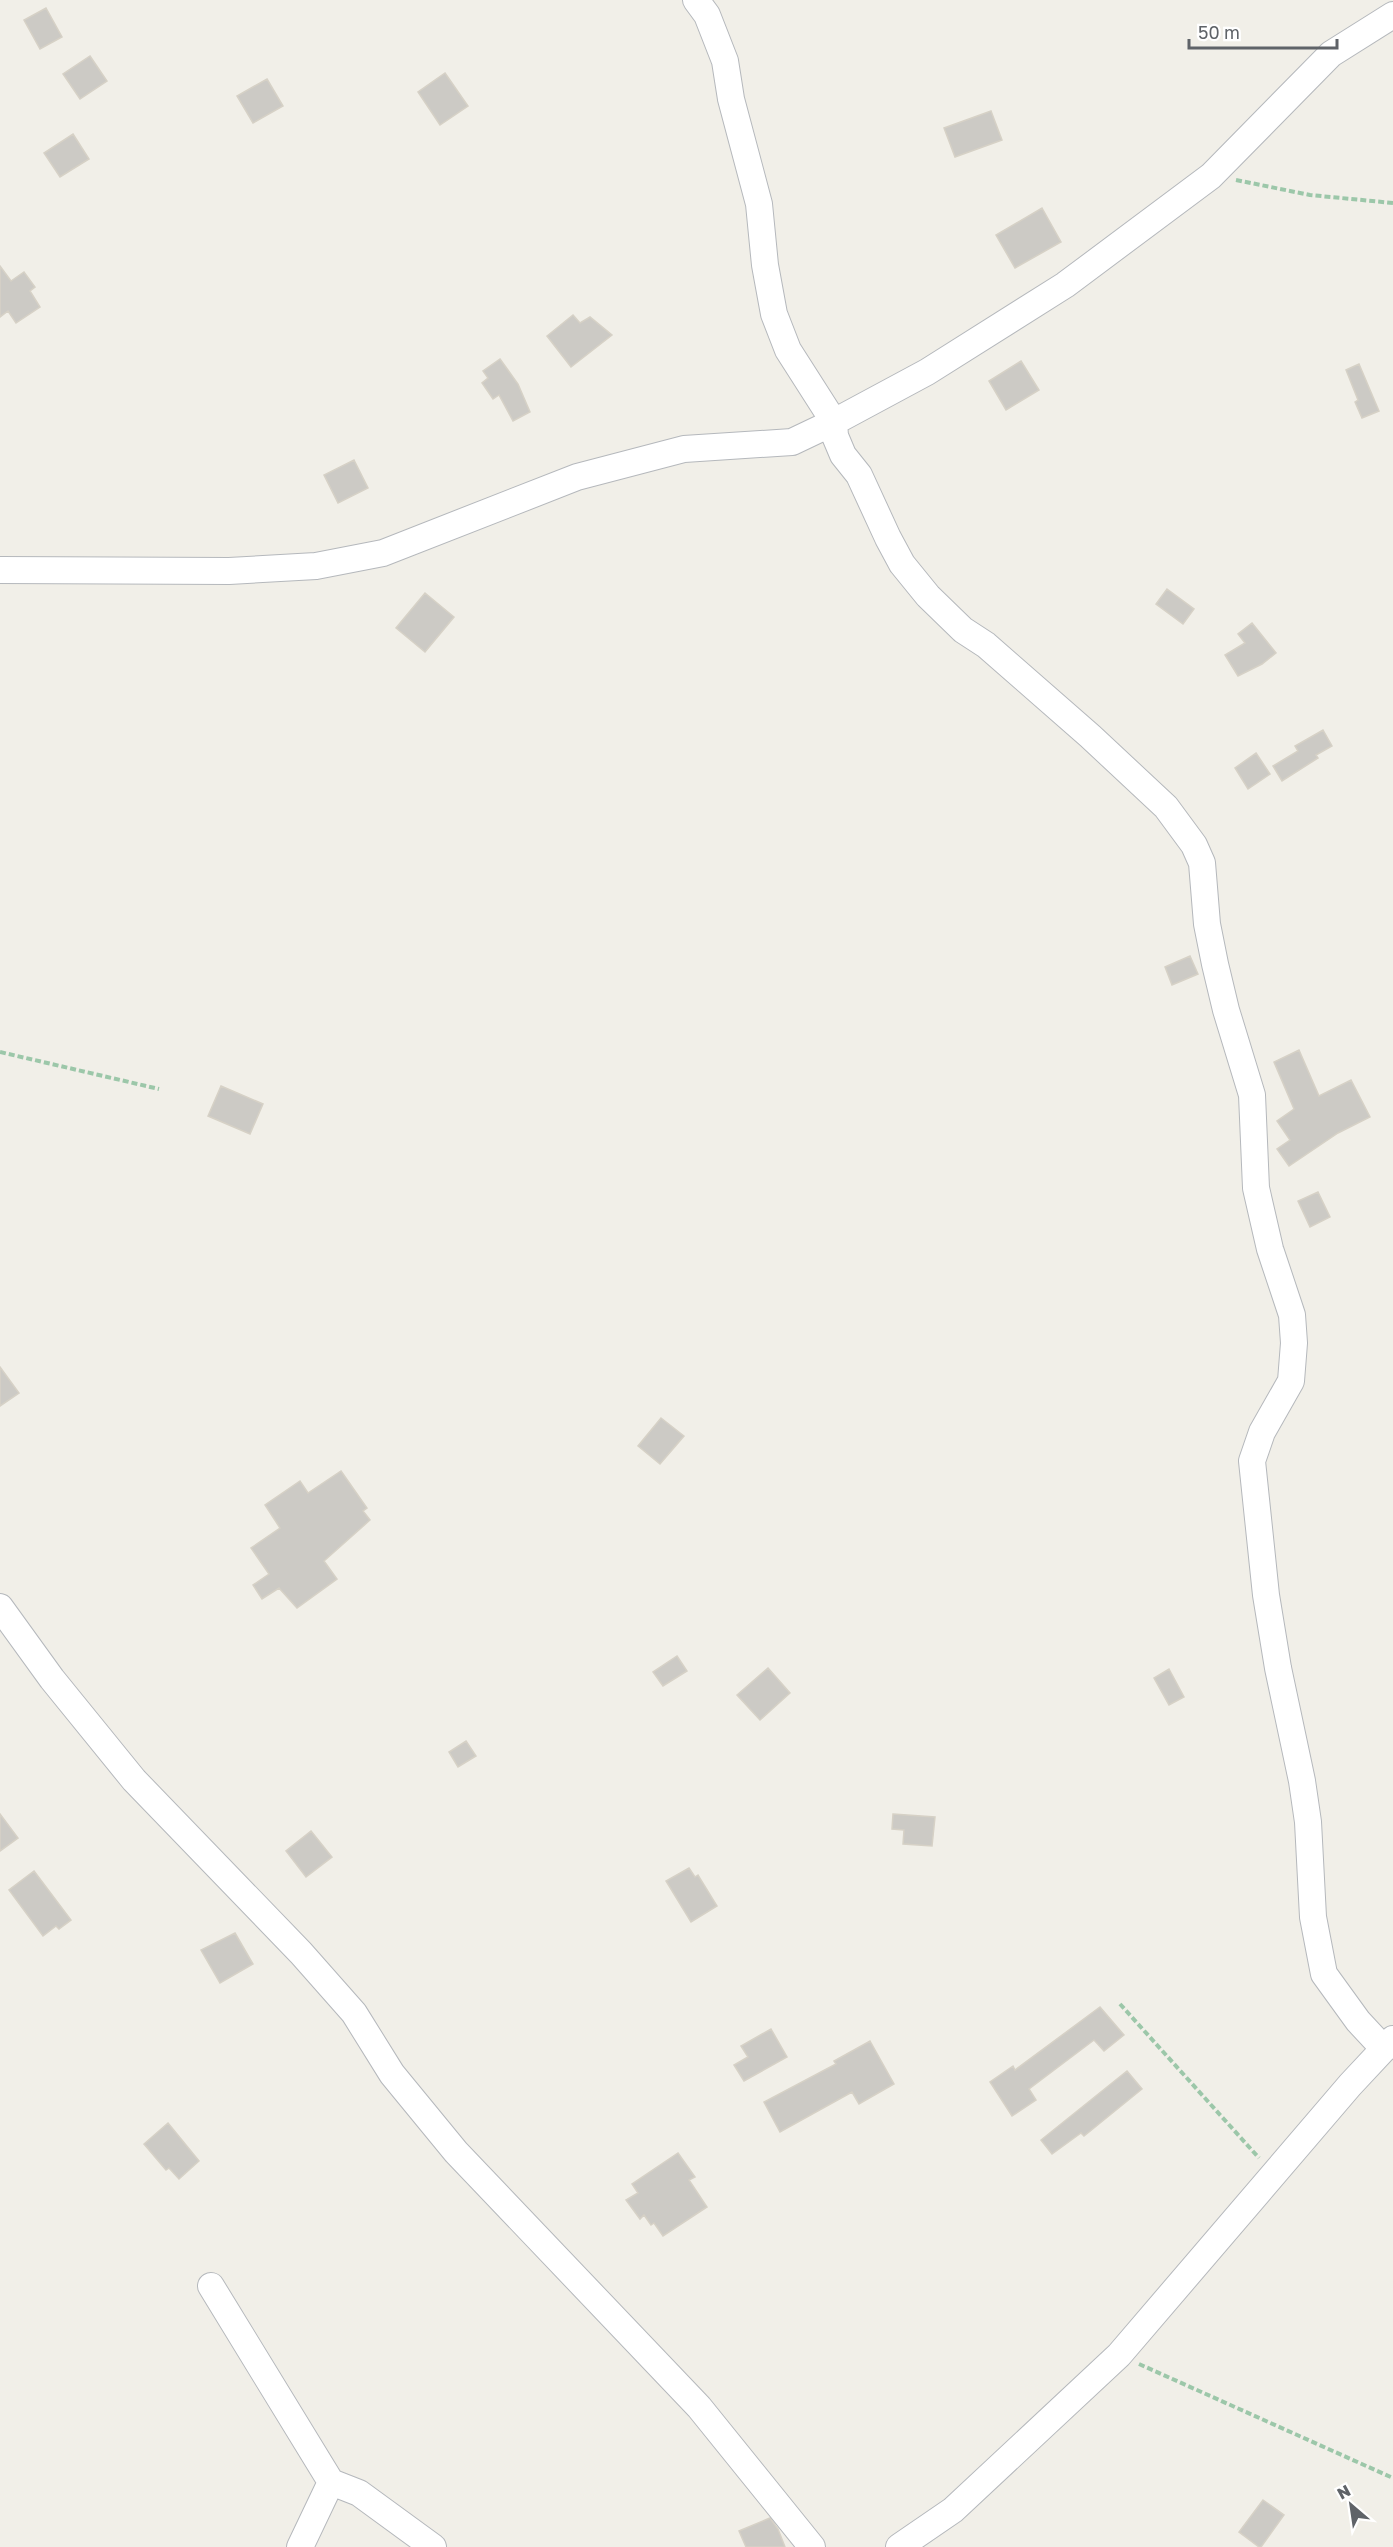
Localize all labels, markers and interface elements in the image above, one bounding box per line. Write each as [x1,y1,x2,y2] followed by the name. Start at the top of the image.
[1189,12,1338,50] scale bar
[1198,21,1240,43] text: 50 m
[1321,2475,1381,2535] north arrow
[1334,2480,1354,2504] text: N

